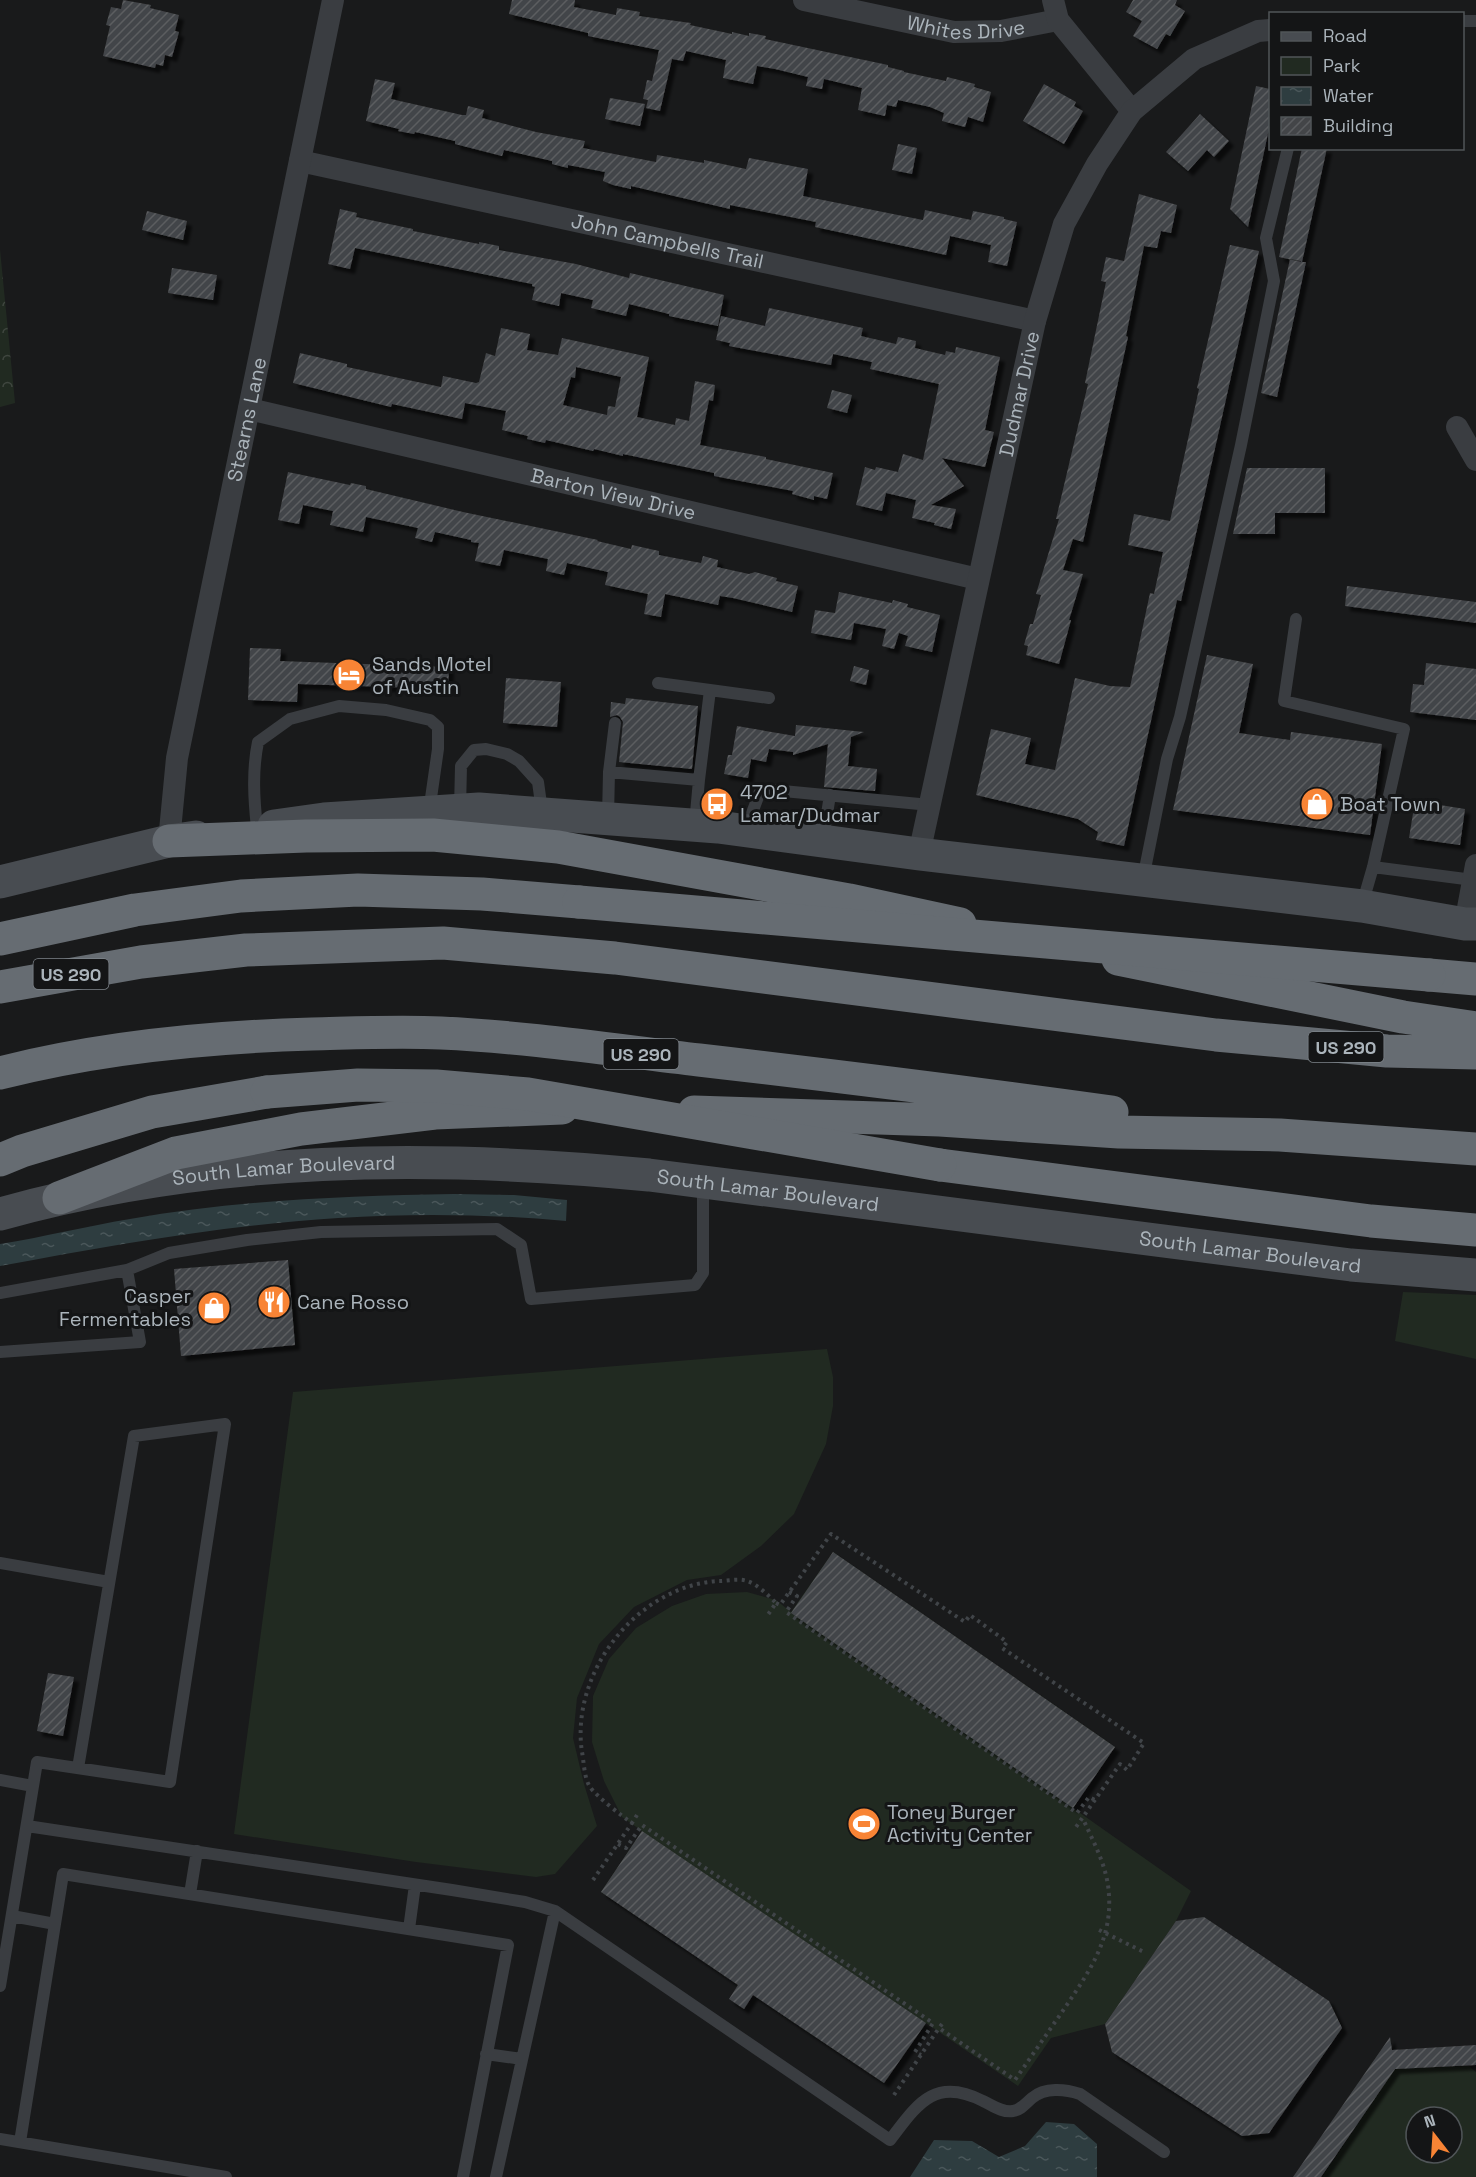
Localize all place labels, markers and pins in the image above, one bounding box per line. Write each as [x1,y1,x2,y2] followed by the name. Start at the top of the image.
[372,651,491,700] place label: Sands Motel of Austin
[331,657,367,693] hotel icon: Sands Motel of Austin
[740,779,880,828] place label: 4702 Lamar/Dudmar
[699,786,735,822] bus stop icon: 4702 Lamar/Dudmar
[1299,786,1335,822] shop icon: Boat Town
[1340,791,1440,817] place label: Boat Town
[59,1283,191,1332] place label: Casper Fermentables
[256,1284,292,1320] restaurant icon: Cane Rosso
[297,1289,409,1315] place label: Cane Rosso
[196,1290,232,1326] shop icon: Casper Fermentables
[887,1799,1032,1848] place label: Toney Burger Activity Center
[846,1806,882,1842] sports icon: Toney Burger Activity Center

